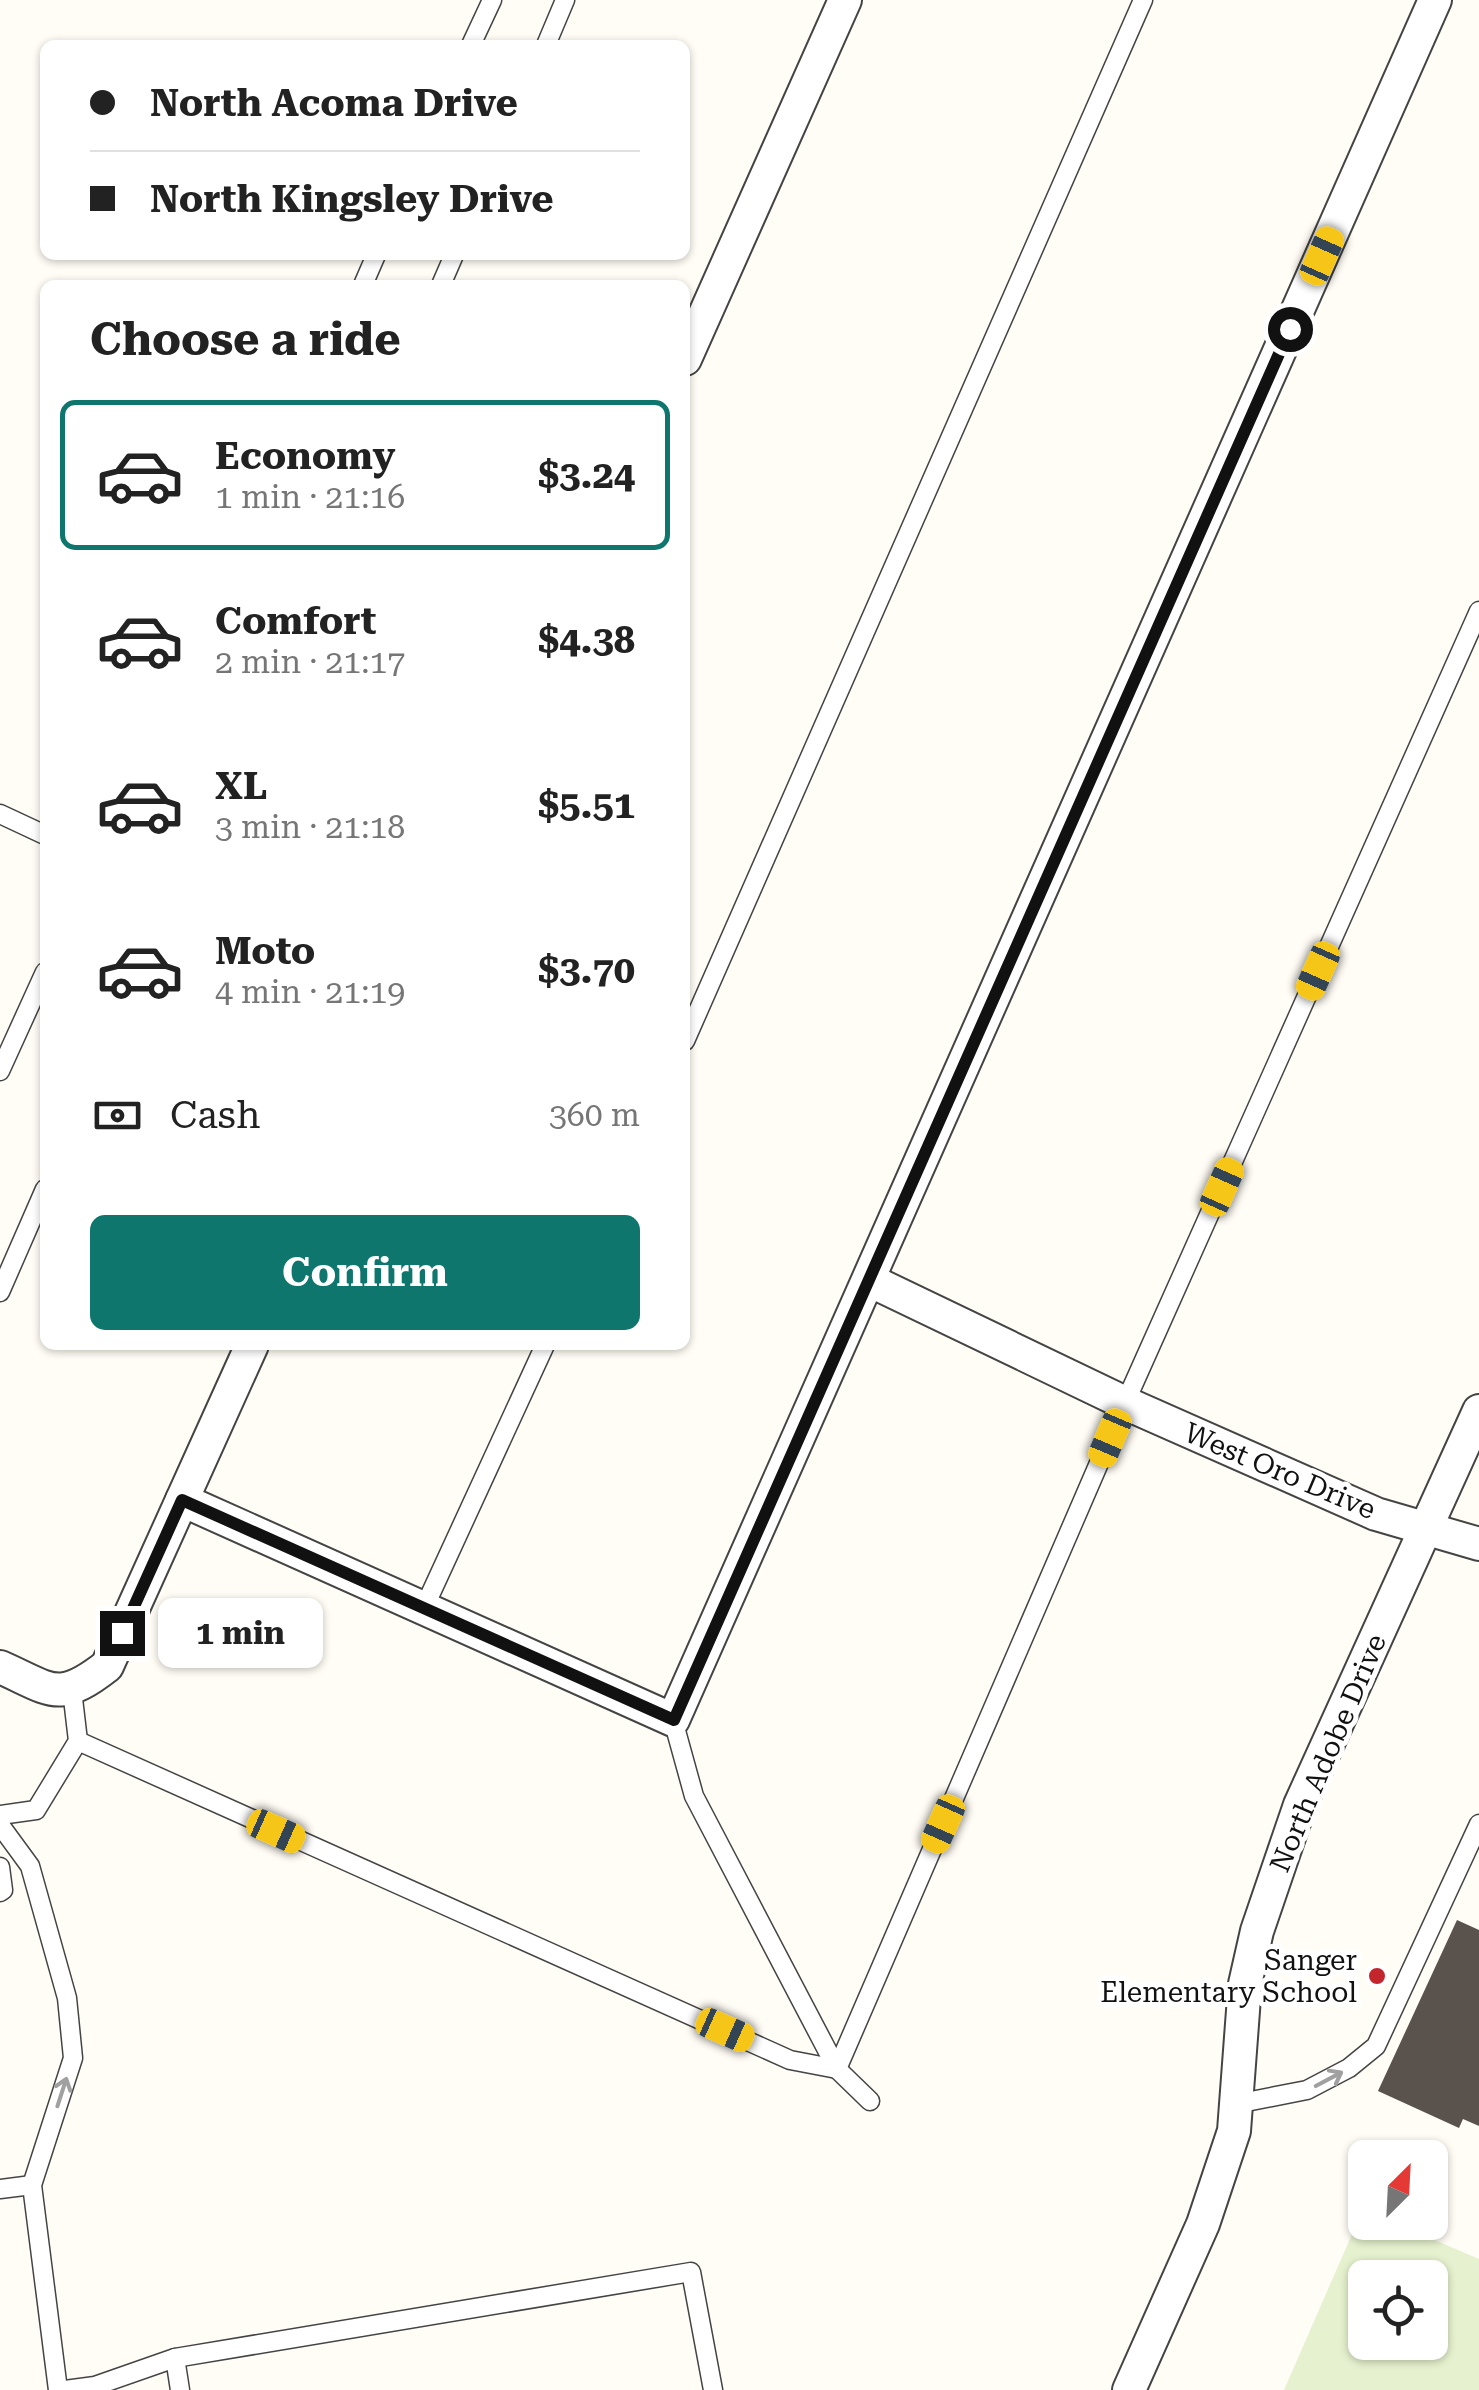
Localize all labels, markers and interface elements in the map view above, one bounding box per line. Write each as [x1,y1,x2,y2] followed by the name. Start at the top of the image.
[150,81,518,125] text: North Acoma Drive
[150,177,554,221] text: North Kingsley Drive
[1296,222,1348,290] car
[1268,307,1313,352] route start
[90,313,401,366] text: Choose a ride
[95,430,185,520] icon: car
[215,434,395,478] text: Economy
[538,453,635,497] text: $3.24
[215,478,405,516] text: 1 min · 21:16
[95,595,185,685] icon: car
[215,599,376,643] text: Comfort
[538,618,635,662] text: $4.38
[215,643,405,681] text: 2 min · 21:17
[95,760,185,850] icon: car
[215,764,267,808] text: XL
[538,783,635,827] text: $5.51
[215,808,405,846] text: 3 min · 21:18
[95,925,185,1015] icon: car
[215,929,315,973] text: Moto
[1292,937,1344,1005] car
[538,948,635,992] text: $3.70
[215,973,405,1011] text: 4 min · 21:19
[90,1088,145,1143] icon: cash
[170,1093,260,1137] text: Cash
[549,1096,640,1134] text: 360 m
[1196,1153,1248,1221] car
[90,1215,640,1330] button: Confirm
[1084,1405,1136,1471] car
[1180,1416,1380,1526] street label: West Oro Drive
[157,1598,322,1668] callout: 1 min
[100,1611,145,1656] route end
[196,1614,285,1652] text: 1 min
[1263,1629,1393,1877] street label: North Adobe Drive
[917,1790,969,1858] car
[242,1805,310,1857] car
[1100,1944,1357,2009] place label: Sanger Elementary School
[1366,1965,1388,1987] marker: Sanger Elementary School
[691,2004,759,2056] car
[1314,2068,1344,2088] one-way arrow
[54,2077,72,2109] one-way arrow
[1348,2140,1448,2240] north arrow
[1348,2140,1448,2360] map controls
[1348,2260,1448,2360] button: locate

